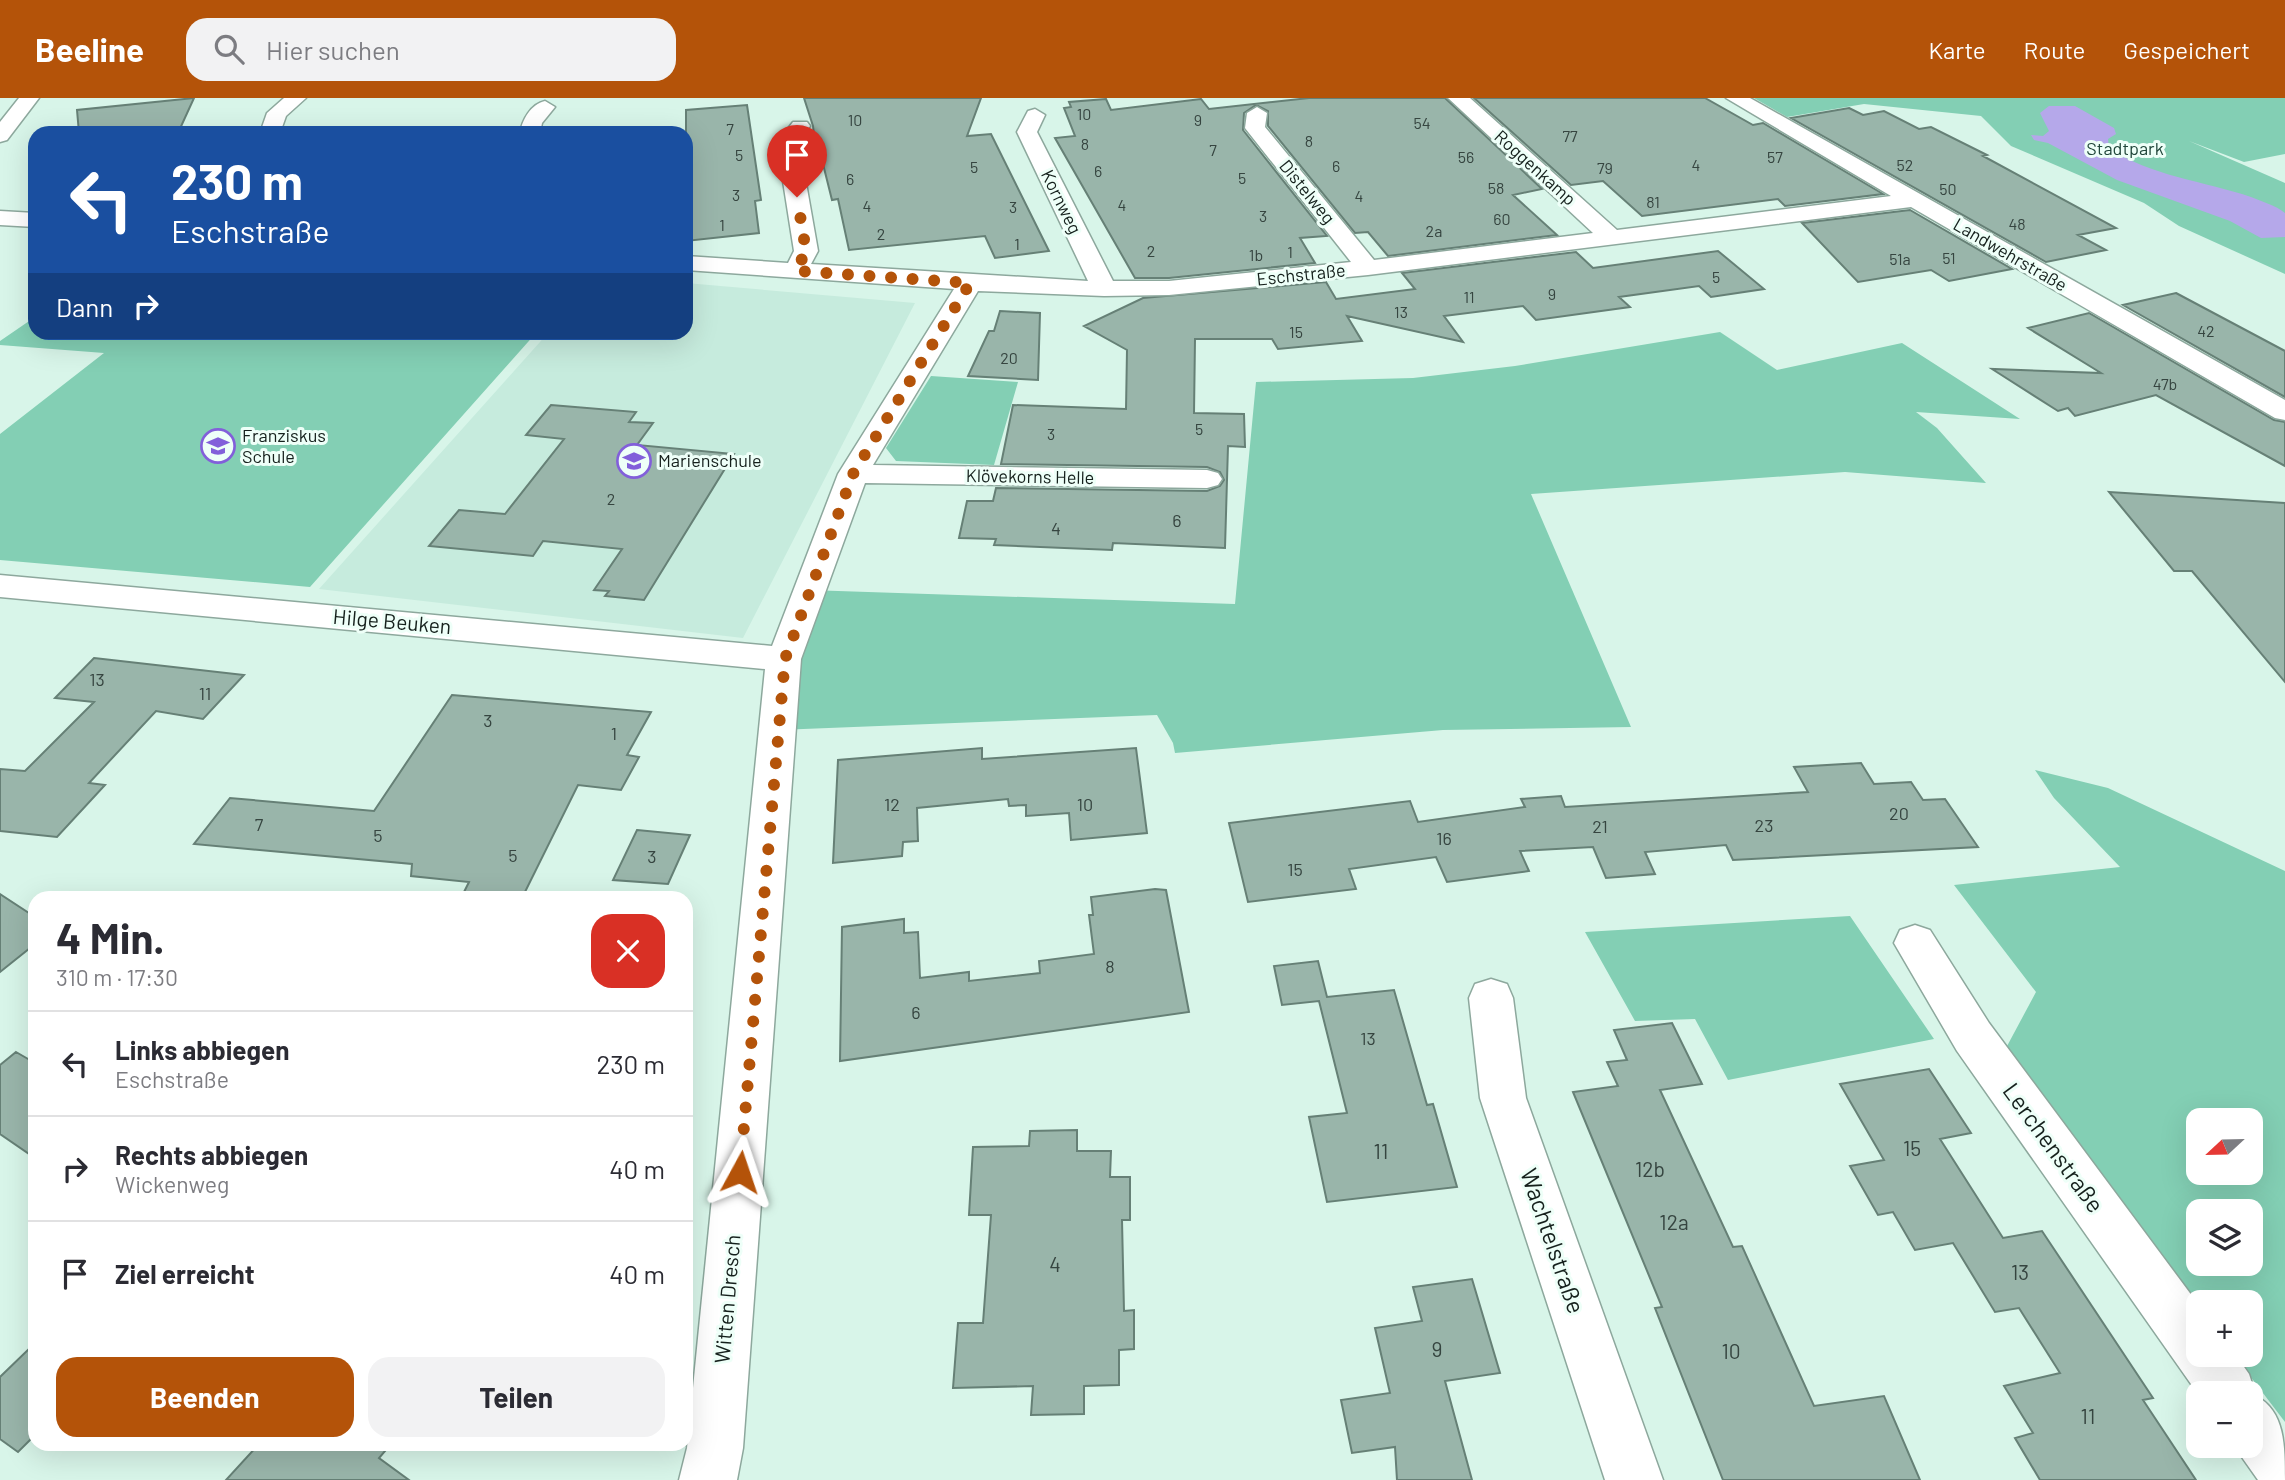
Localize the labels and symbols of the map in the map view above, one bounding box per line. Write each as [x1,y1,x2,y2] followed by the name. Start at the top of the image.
[1077,104,1091,123] house number: 10
[848,110,862,129] house number: 10
[1194,110,1202,129] house number: 9
[1413,113,1431,132] house number: 54
[726,119,734,138] house number: 7
[767,125,827,197] pin
[1490,125,1581,210] street label: Roggenkamp
[1562,126,1578,145] house number: 77
[1305,131,1313,150] house number: 8
[1081,134,1089,153] house number: 8
[2086,137,2164,159] park label: Stadtpark
[1209,140,1217,159] house number: 7
[735,145,743,164] house number: 5
[1458,147,1474,166] house number: 56
[1767,147,1783,166] house number: 57
[1275,155,1340,228] street label: Distelweg
[1692,155,1700,174] house number: 4
[1897,155,1913,174] house number: 52
[1332,156,1340,175] house number: 6
[970,157,978,176] house number: 5
[1597,158,1613,177] house number: 79
[1094,161,1102,180] house number: 6
[1037,166,1087,237] street label: Kornweg
[1238,168,1246,187] house number: 5
[846,169,854,188] house number: 6
[1488,178,1504,197] house number: 58
[1939,179,1957,198] house number: 50
[732,185,740,204] house number: 3
[1355,186,1363,205] house number: 4
[1646,192,1660,211] house number: 81
[1118,195,1126,214] house number: 4
[863,196,871,215] house number: 4
[1009,197,1017,216] house number: 3
[1259,206,1267,225] house number: 3
[1493,209,1511,228] house number: 60
[1950,213,2071,296] street label: Landwehrstraße
[2008,214,2026,233] house number: 48
[719,215,725,234] house number: 1
[1426,221,1442,240] house number: 2a
[877,224,885,243] house number: 2
[1014,234,1020,253] house number: 1
[1147,241,1155,260] house number: 2
[1287,242,1293,261] house number: 1
[1249,245,1263,264] house number: 1b
[1942,248,1956,267] house number: 51
[1889,249,1911,268] house number: 51a
[1255,258,1346,290] street label: Eschstraße
[1712,267,1720,286] house number: 5
[1548,284,1556,303] house number: 9
[1463,287,1475,306] house number: 11
[1394,302,1408,321] house number: 13
[2197,321,2215,340] house number: 42
[1289,322,1303,341] house number: 15
[1000,348,1018,367] house number: 20
[2153,374,2177,393] house number: 47b
[1195,419,1203,438] house number: 5
[242,424,326,467] place label: Franziskus Schule
[1047,424,1055,443] house number: 3
[199,427,237,465] school or university icon: Franziskus Schule
[615,442,653,480] school or university icon: Marienschule
[658,449,762,471] place label: Marienschule
[966,464,1094,488] street label: Klövekorns Helle
[607,489,615,508] house number: 2
[1172,509,1182,531] house number: 6
[1051,517,1061,539] house number: 4
[332,603,452,638] street label: Hilge Beuken
[89,668,105,690] house number: 13
[199,682,211,704] house number: 11
[483,709,493,731] house number: 3
[611,722,617,744] house number: 1
[884,793,900,815] house number: 12
[1077,793,1093,815] house number: 10
[1889,802,1909,824] house number: 20
[255,813,264,835] house number: 7
[1755,814,1773,836] house number: 23
[1592,815,1608,837] house number: 21
[373,824,383,846] house number: 5
[1436,827,1452,849] house number: 16
[508,844,518,866] house number: 5
[647,845,657,867] house number: 3
[1287,858,1303,880] house number: 15
[1105,955,1115,977] house number: 8
[911,1001,921,1023] house number: 6
[1360,1027,1376,1049] house number: 13
[1997,1077,2111,1218] street label: Lerchenstraße
[2186,1108,2263,1185] north arrow
[703,1135,777,1209] position arrow
[1903,1135,1921,1160] house number: 15
[1374,1138,1388,1163] house number: 11
[1635,1156,1665,1181] house number: 12b
[1515,1164,1592,1317] street label: Wachtelstraße
[1659,1209,1689,1234] house number: 12a
[708,1233,745,1364] street label: Witten Dresch
[1049,1251,1061,1276] house number: 4
[2011,1259,2029,1284] house number: 13
[1432,1336,1442,1361] house number: 9
[1721,1338,1741,1363] house number: 10
[2081,1403,2095,1428] house number: 11

